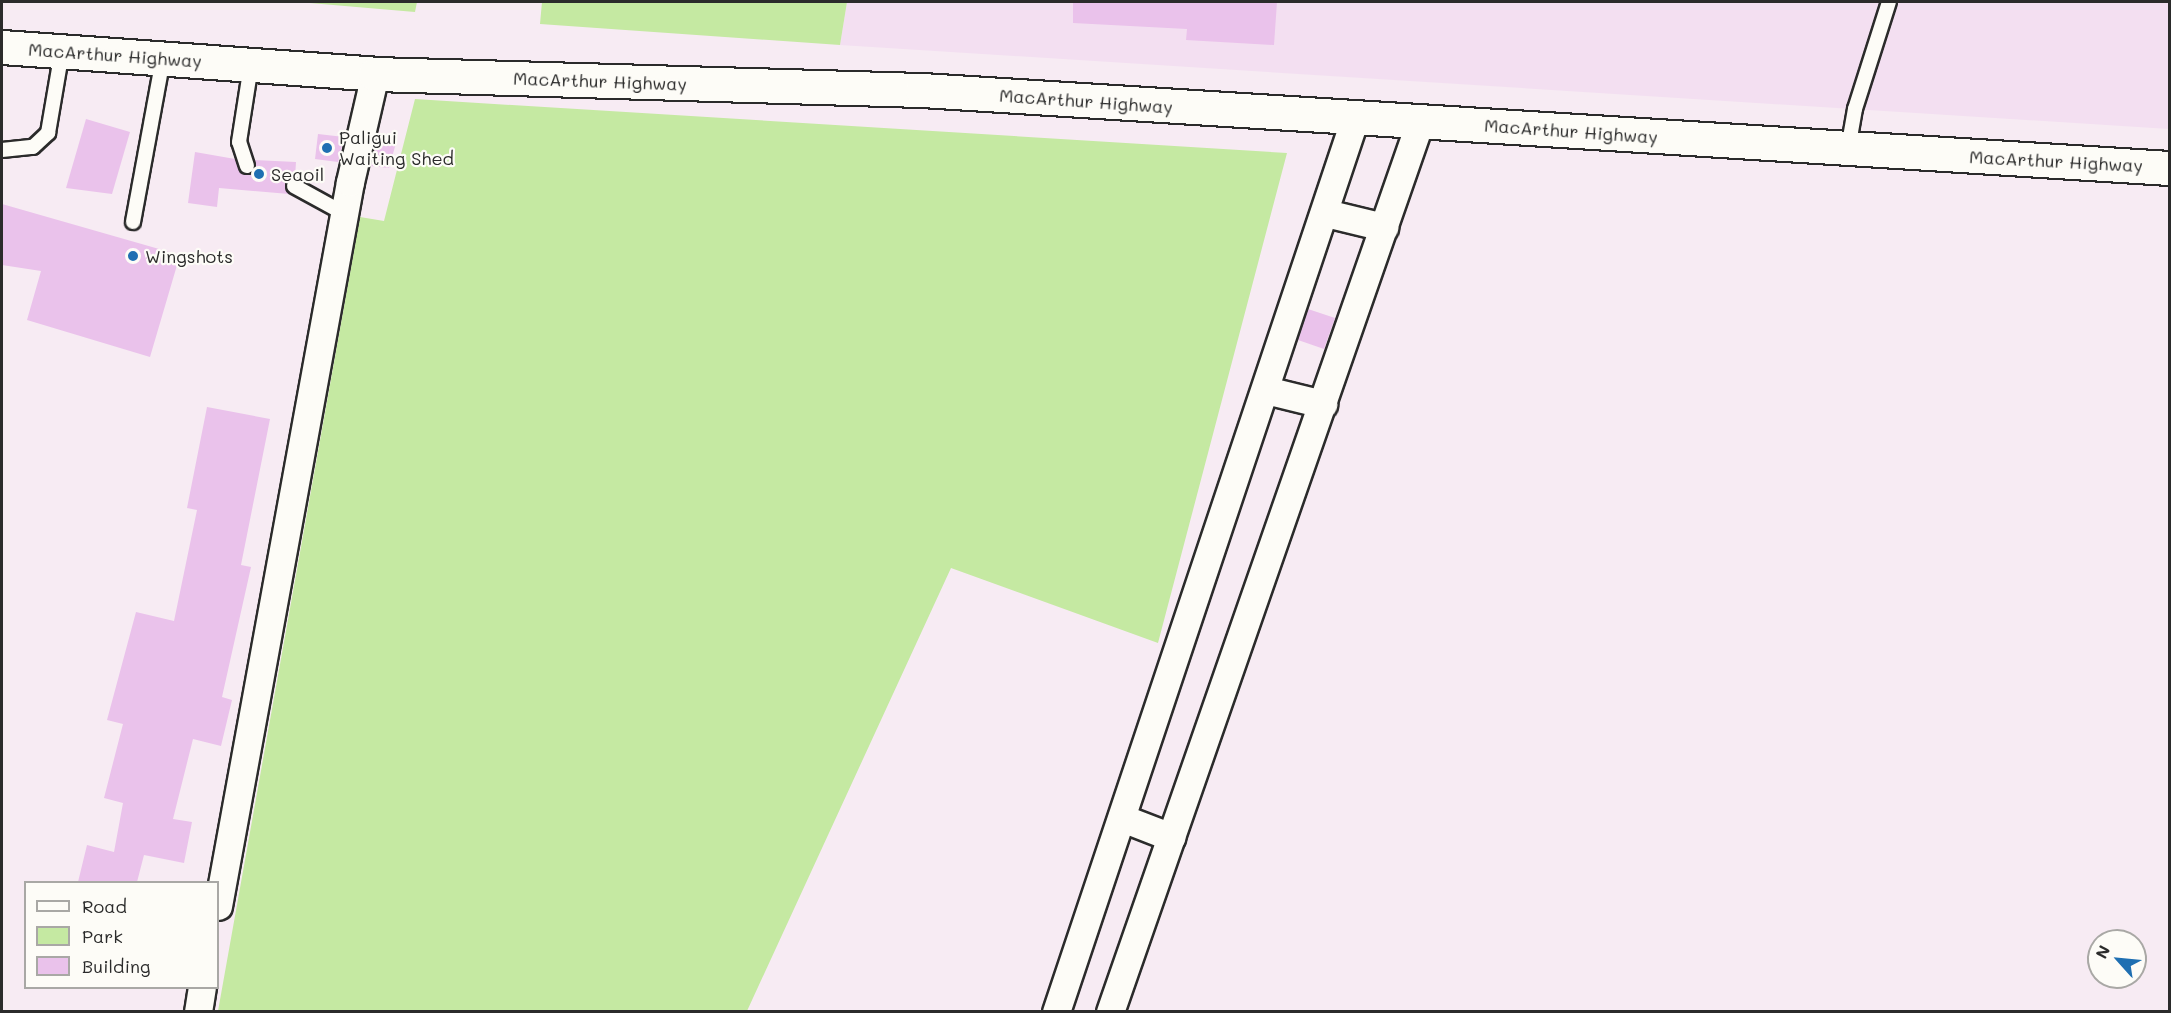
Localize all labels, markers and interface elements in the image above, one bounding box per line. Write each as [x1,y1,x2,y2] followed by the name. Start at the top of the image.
[28,38,202,72] street label: MacArthur Highway
[513,67,687,95] street label: MacArthur Highway
[999,84,1173,118] street label: MacArthur Highway
[1484,114,1658,148] street label: MacArthur Highway
[339,127,454,170] place label: Paligui Waiting Shed
[320,141,334,155] marker: Paligui Waiting Shed
[1969,146,2143,176] street label: MacArthur Highway
[271,163,324,185] place label: Seaoil
[252,167,266,181] marker: Seaoil
[145,245,233,267] place label: Wingshots
[126,249,140,263] marker: Wingshots
[24,881,219,989] legend
[82,894,127,918] text: Road
[82,924,123,948] text: Park
[2087,929,2147,989] north arrow
[2090,941,2114,962] text: N
[82,954,150,978] text: Building

